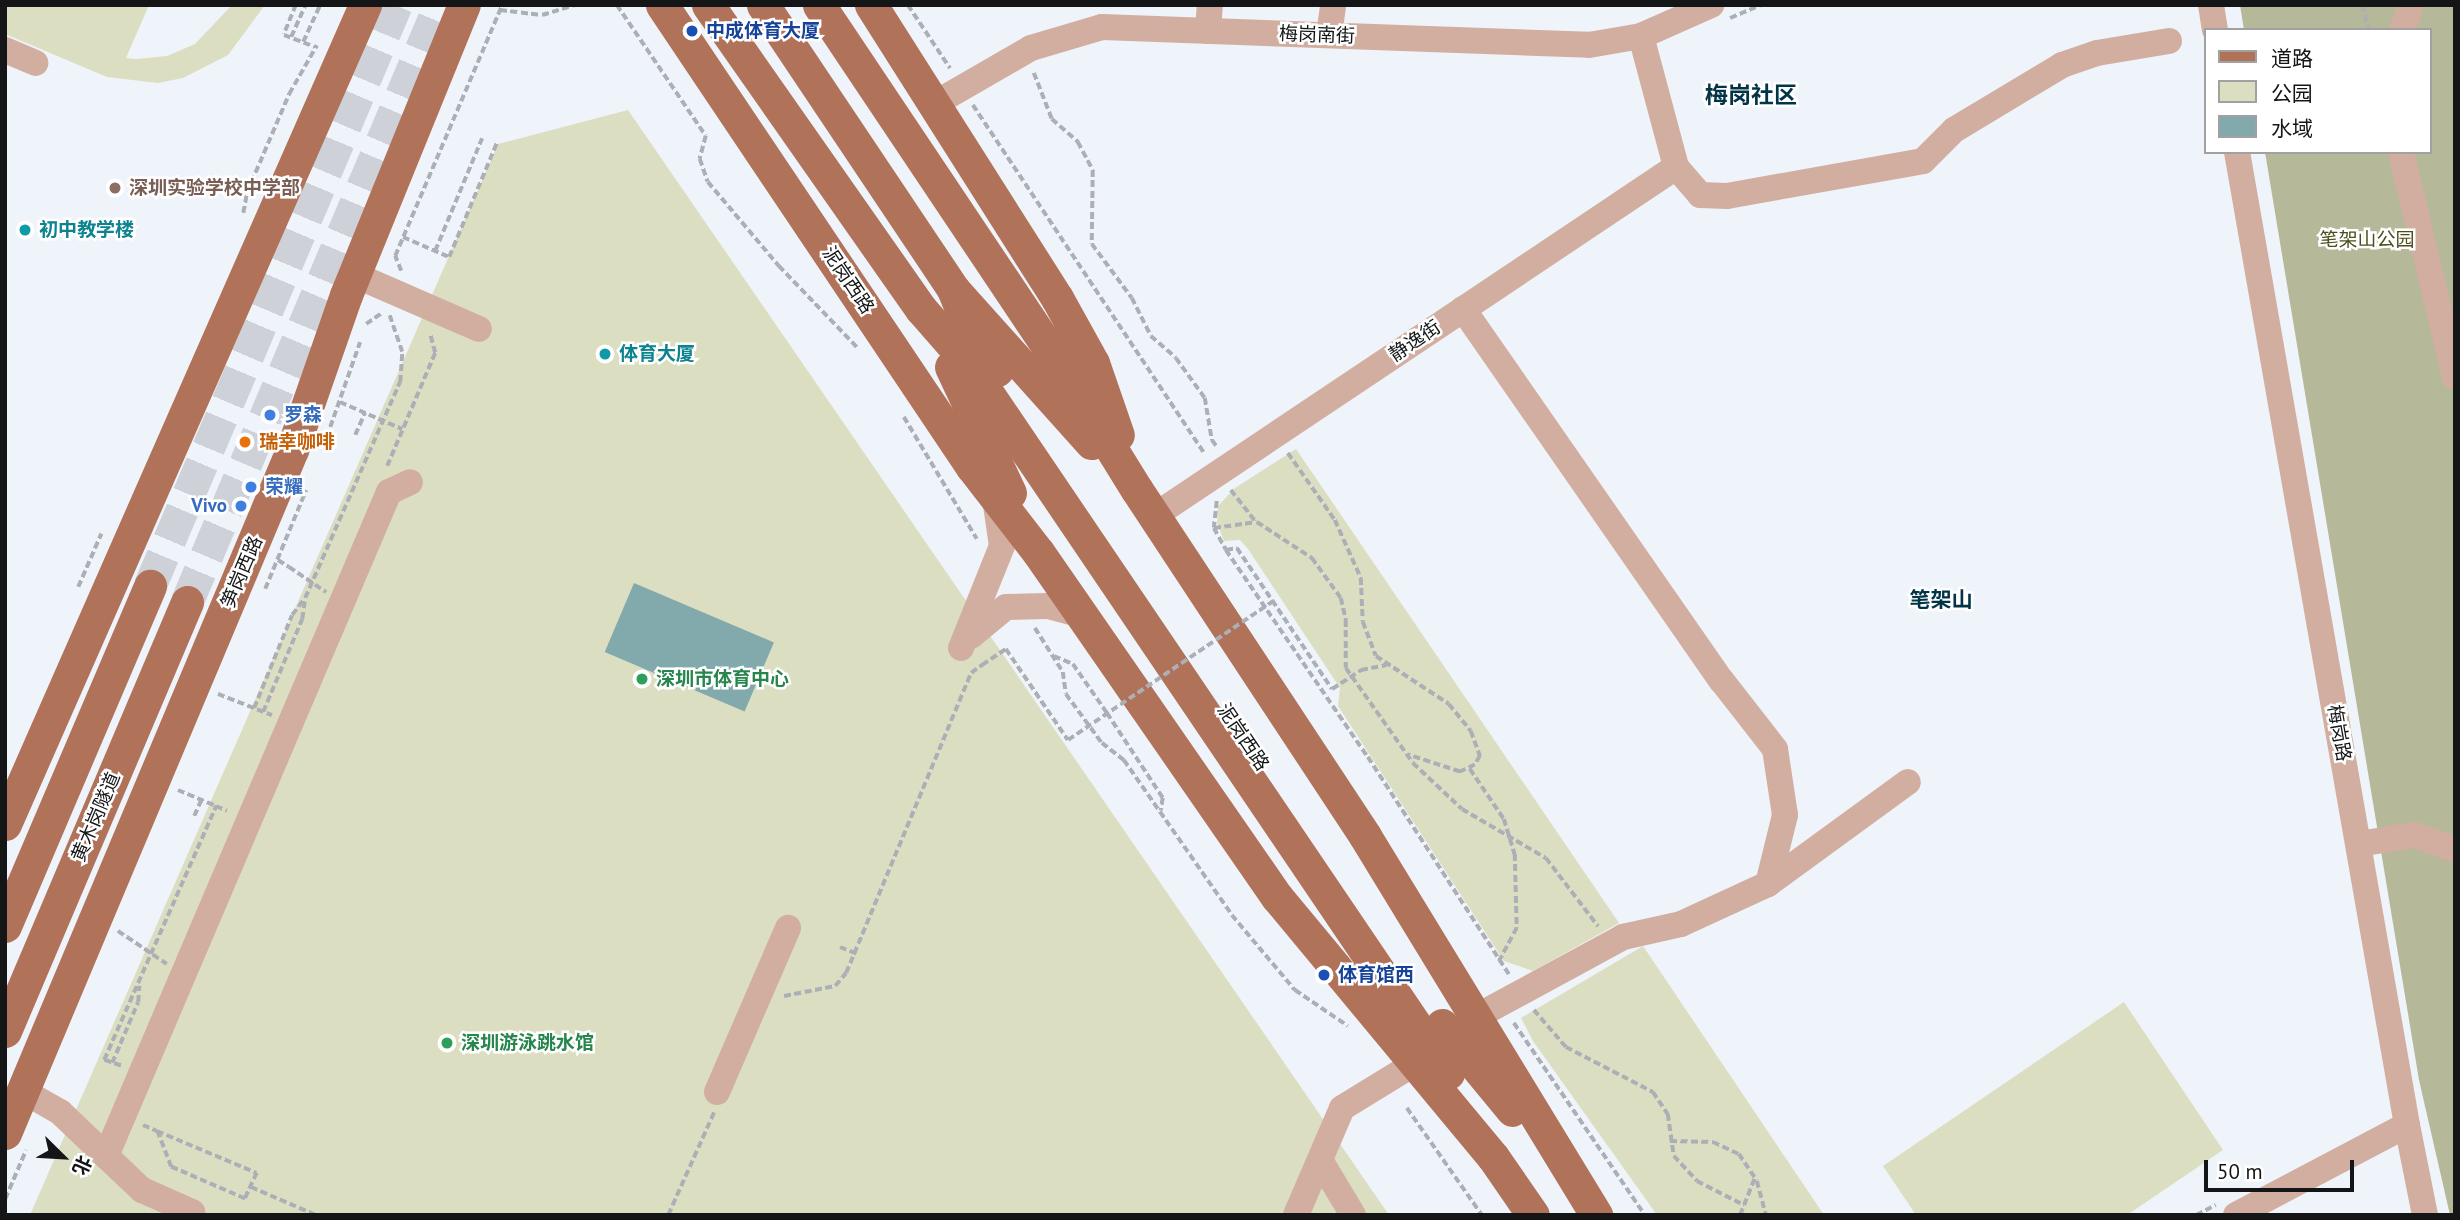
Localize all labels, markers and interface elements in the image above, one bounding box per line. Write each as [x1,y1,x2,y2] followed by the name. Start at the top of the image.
[706,20,820,42] place label: 中成体育大厦
[1279,22,1355,48] street label: 梅岗南街
[684,23,700,39] marker: 中成体育大厦
[2204,28,2432,154] legend
[2271,45,2313,72] text: 道路
[2271,80,2313,107] text: 公园
[1705,81,1797,109] district label: 梅岗社区
[2271,115,2313,142] text: 水域
[129,177,300,199] place label: 深圳实验学校中学部
[107,180,123,196] marker: 深圳实验学校中学部
[39,219,134,241] place label: 初中教学楼
[17,222,33,238] marker: 初中教学楼
[2320,229,2414,251] park label: 笔架山公园
[817,242,879,318] street label: 泥岗西路
[1385,316,1445,366] street label: 静逸街
[619,343,695,365] place label: 体育大厦
[597,346,613,362] marker: 体育大厦
[284,404,322,426] place label: 罗森
[262,407,278,423] marker: 罗森
[259,431,335,453] place label: 瑞幸咖啡
[237,434,253,450] marker: 瑞幸咖啡
[265,476,303,498] place label: 荣耀
[243,479,259,495] marker: 荣耀
[191,495,227,517] place label: Vivo
[233,498,249,514] marker: Vivo
[217,533,267,611] street label: 笋岗西路
[1910,587,1972,613] district label: 笔架山
[656,668,789,690] place label: 深圳市体育中心
[634,671,650,687] marker: 深圳市体育中心
[1212,699,1274,775] street label: 泥岗西路
[2323,703,2355,763] street label: 梅岗路
[67,769,125,865] street label: 黄木岗隧道
[1338,964,1414,986] place label: 体育馆西
[1316,967,1332,983] marker: 体育馆西
[461,1032,594,1054] place label: 深圳游泳跳水馆
[439,1035,455,1051] marker: 深圳游泳跳水馆
[28,1122,98,1192] north arrow
[2208,1146,2358,1190] scale bar
[67,1152,97,1179] text: 北
[2217,1158,2263,1185] text: 50 m

